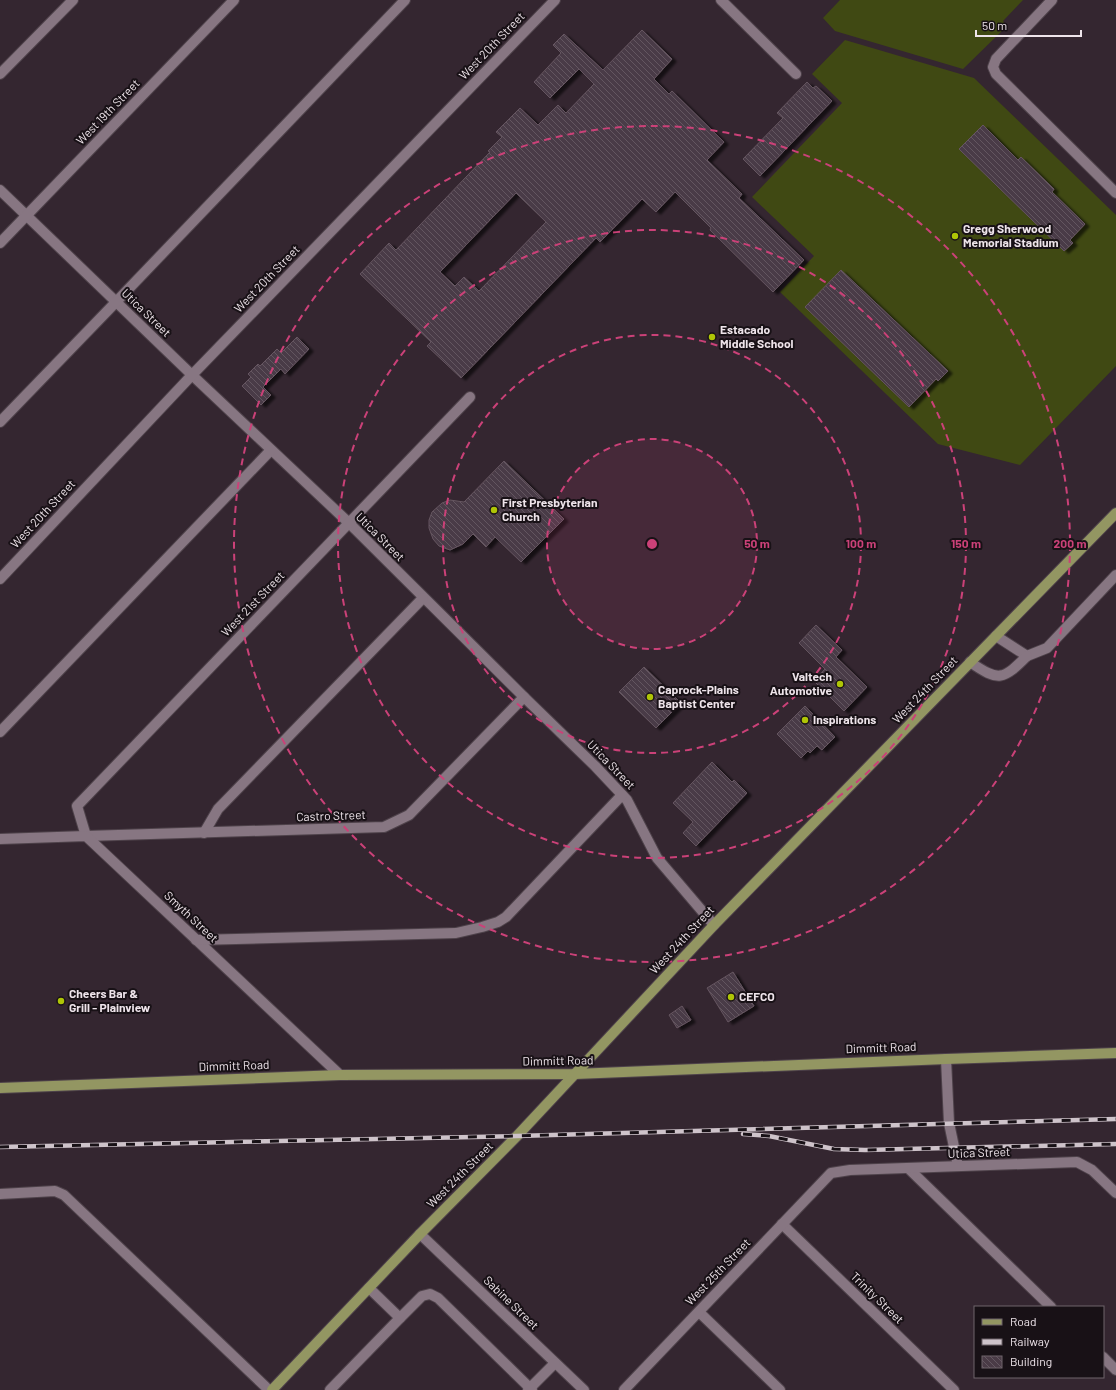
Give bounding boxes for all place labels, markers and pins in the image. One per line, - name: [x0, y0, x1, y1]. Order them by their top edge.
- place label: Gregg Sherwood Memorial Stadium: [963, 221, 1059, 249]
- marker: Gregg Sherwood Memorial Stadium: [950, 231, 960, 241]
- place label: Estacado Middle School: [720, 322, 794, 350]
- marker: Estacado Middle School: [707, 332, 717, 342]
- place label: First Presbyterian Church: [502, 495, 598, 523]
- marker: First Presbyterian Church: [489, 505, 499, 515]
- centre of rings: [645, 537, 659, 551]
- place label: Valtech Automotive: [770, 669, 832, 697]
- marker: Valtech Automotive: [835, 679, 845, 689]
- place label: Caprock-Plains Baptist Center: [658, 682, 739, 710]
- marker: Caprock-Plains Baptist Center: [645, 692, 655, 702]
- place label: Inspirations: [813, 712, 876, 726]
- marker: Inspirations: [800, 715, 810, 725]
- place label: Cheers Bar & Grill - Plainview: [69, 986, 151, 1014]
- place label: CEFCO: [739, 989, 775, 1003]
- marker: CEFCO: [726, 992, 736, 1002]
- marker: Cheers Bar & Grill - Plainview: [56, 996, 66, 1006]

